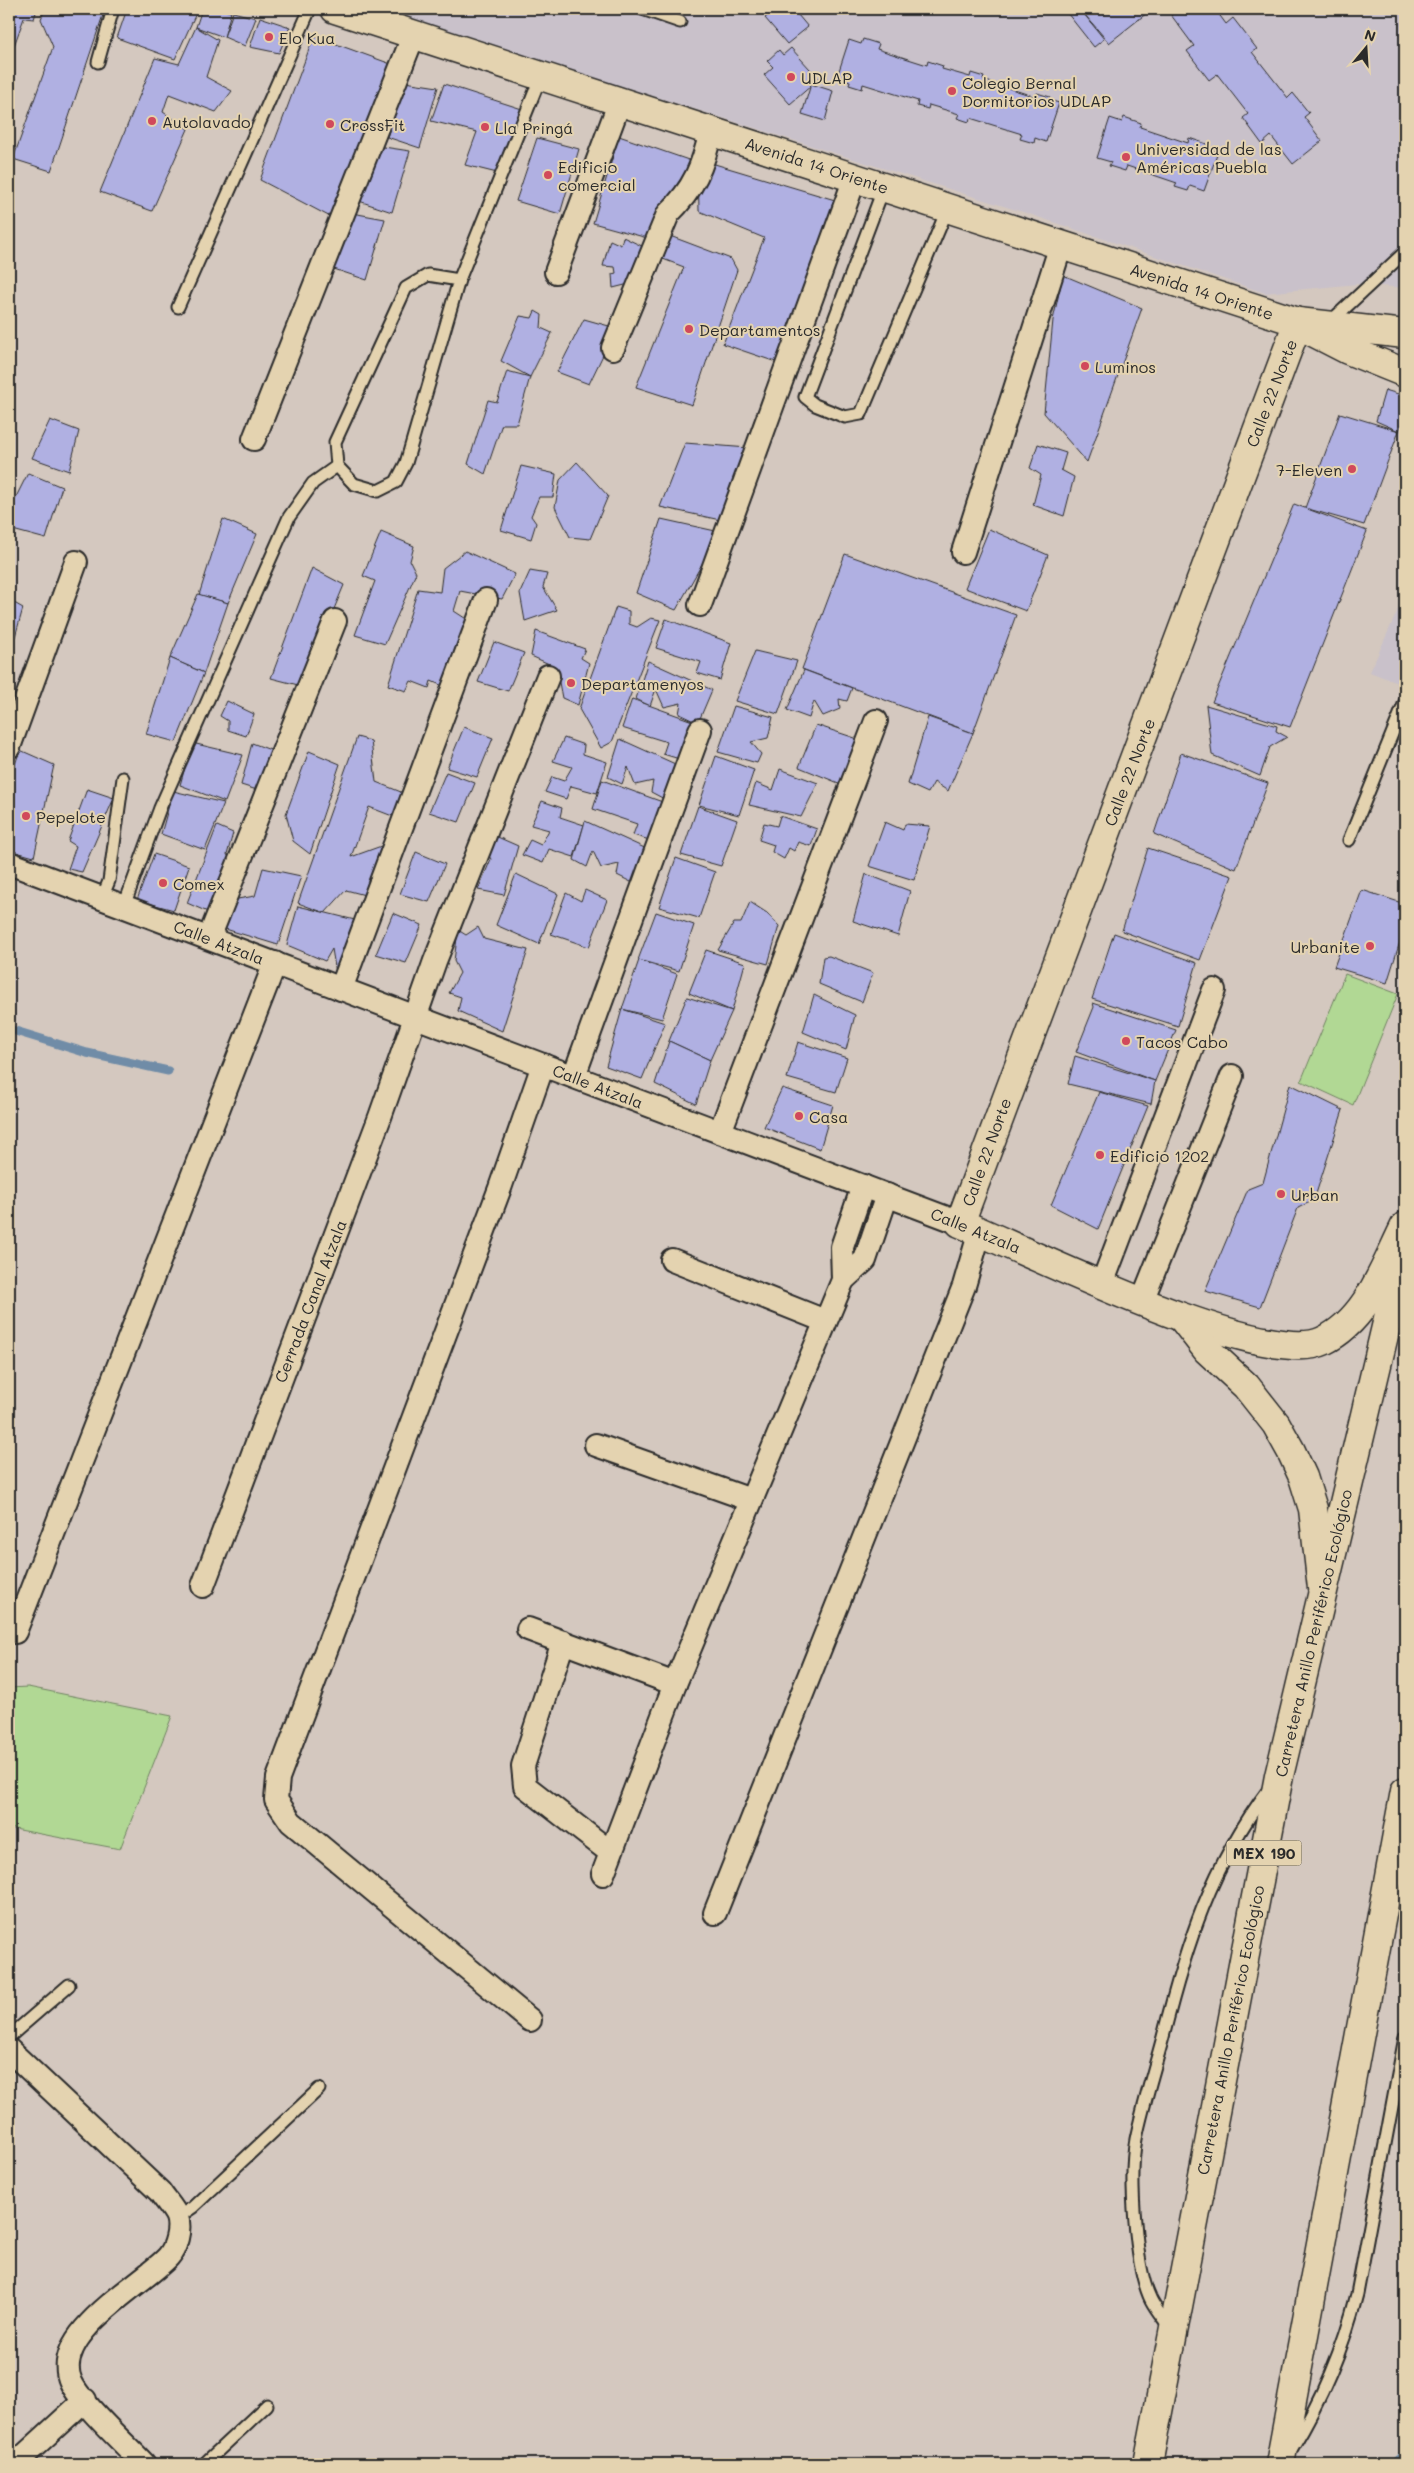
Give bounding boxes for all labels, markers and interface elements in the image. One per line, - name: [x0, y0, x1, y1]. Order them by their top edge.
- north arrow: [1342, 22, 1392, 72]
- text: N: [1362, 24, 1378, 46]
- place label: Elo Kua: [279, 27, 335, 48]
- marker: Elo Kua: [263, 31, 275, 43]
- place label: UDLAP: [801, 67, 852, 88]
- marker: UDLAP: [785, 71, 797, 83]
- place label: Colegio Bernal Dormitorios UDLAP: [962, 72, 1111, 111]
- marker: Colegio Bernal Dormitorios UDLAP: [946, 85, 958, 97]
- place label: Autolavado: [162, 111, 250, 132]
- place label: CrossFit: [340, 114, 405, 135]
- marker: Autolavado: [146, 115, 158, 127]
- place label: Lla Pringá: [495, 117, 573, 138]
- marker: CrossFit: [324, 118, 336, 130]
- marker: Lla Pringá: [479, 121, 491, 133]
- street label: Avenida 14 Oriente: [743, 132, 891, 198]
- place label: Universidad de las Américas Puebla: [1136, 138, 1282, 177]
- marker: Universidad de las Américas Puebla: [1120, 151, 1132, 163]
- place label: Edificio comercial: [558, 156, 636, 195]
- marker: Edificio comercial: [542, 169, 554, 181]
- street label: Avenida 14 Oriente: [1128, 258, 1276, 324]
- place label: Departamentos: [699, 319, 821, 340]
- marker: Departamentos: [683, 323, 695, 335]
- street label: Calle 22 Norte: [1241, 336, 1301, 450]
- place label: Luminos: [1095, 356, 1156, 377]
- marker: Luminos: [1079, 360, 1091, 372]
- place label: 7-Eleven: [1276, 459, 1342, 480]
- marker: 7-Eleven: [1346, 463, 1358, 475]
- place label: Departamenyos: [581, 673, 704, 694]
- marker: Departamenyos: [565, 677, 577, 689]
- street label: Calle 22 Norte: [1099, 715, 1159, 829]
- place label: Pepelote: [36, 806, 106, 827]
- marker: Pepelote: [20, 810, 32, 822]
- place label: Comex: [173, 873, 225, 894]
- marker: Comex: [157, 877, 169, 889]
- street label: Calle Atzala: [171, 915, 267, 969]
- place label: Urbanite: [1290, 936, 1360, 957]
- marker: Urbanite: [1364, 940, 1376, 952]
- place label: Tacos Cabo: [1136, 1031, 1228, 1052]
- marker: Tacos Cabo: [1120, 1035, 1132, 1047]
- street label: Calle Atzala: [550, 1059, 646, 1113]
- street label: Calle 22 Norte: [957, 1095, 1015, 1209]
- place label: Casa: [809, 1106, 848, 1127]
- marker: Casa: [793, 1110, 805, 1122]
- place label: Edificio 1202: [1110, 1145, 1209, 1166]
- marker: Edificio 1202: [1094, 1149, 1106, 1161]
- place label: Urban: [1291, 1184, 1339, 1205]
- marker: Urban: [1275, 1188, 1287, 1200]
- street label: Calle Atzala: [928, 1202, 1024, 1258]
- street label: Cerrada Canal Atzala: [269, 1216, 351, 1385]
- street label: Carretera Anillo Periférico Ecológico: [1270, 1487, 1356, 1779]
- road number: MEX 190: [1226, 1840, 1302, 1866]
- street label: Carretera Anillo Periférico Ecológico: [1192, 1883, 1268, 2177]

